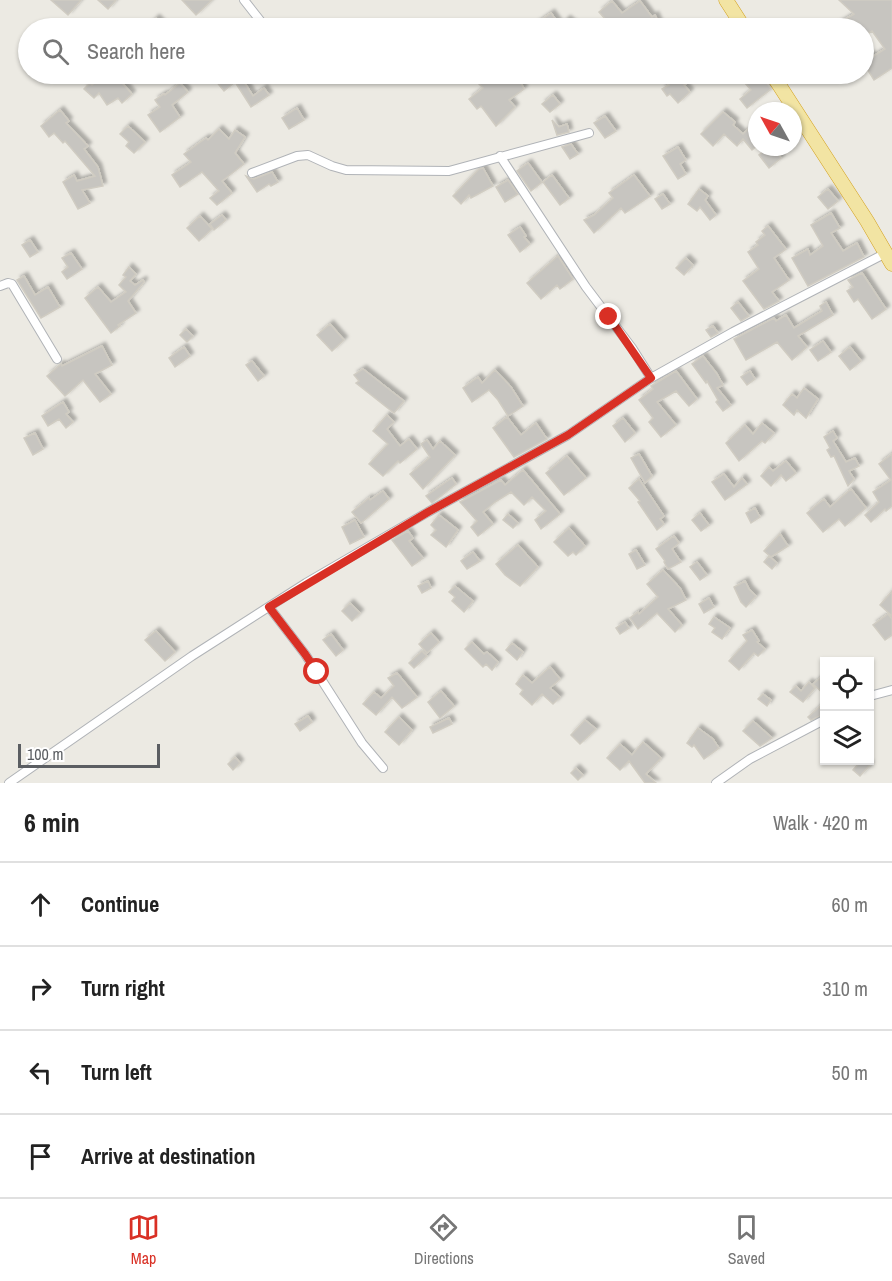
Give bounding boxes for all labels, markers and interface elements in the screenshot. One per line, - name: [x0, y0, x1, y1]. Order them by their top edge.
- search box: [18, 18, 874, 84]
- icon: search: [39, 35, 72, 68]
- text: Search here: [87, 36, 185, 66]
- north arrow: [748, 102, 802, 156]
- route end: [595, 303, 621, 329]
- map controls: [820, 657, 874, 765]
- button: locate: [820, 657, 874, 711]
- route start: [303, 658, 329, 684]
- button: layers: [820, 711, 874, 765]
- scale bar: [18, 741, 160, 768]
- text: 100 m: [27, 743, 63, 765]
- text: 6 min: [24, 805, 80, 840]
- text: Walk · 420 m: [773, 809, 868, 836]
- icon: ahead: [24, 888, 57, 921]
- text: Continue: [81, 889, 159, 919]
- text: 60 m: [832, 891, 868, 918]
- icon: right: [24, 972, 57, 1005]
- text: Turn right: [81, 973, 165, 1003]
- text: 310 m: [822, 975, 868, 1002]
- icon: left: [24, 1056, 57, 1089]
- text: Turn left: [81, 1057, 152, 1087]
- text: 50 m: [832, 1059, 868, 1086]
- icon: arrive: [24, 1140, 57, 1173]
- text: Arrive at destination: [81, 1141, 255, 1171]
- tab: Map: [127, 1211, 160, 1269]
- tab: Directions: [414, 1211, 474, 1269]
- tab: Saved: [728, 1211, 765, 1269]

